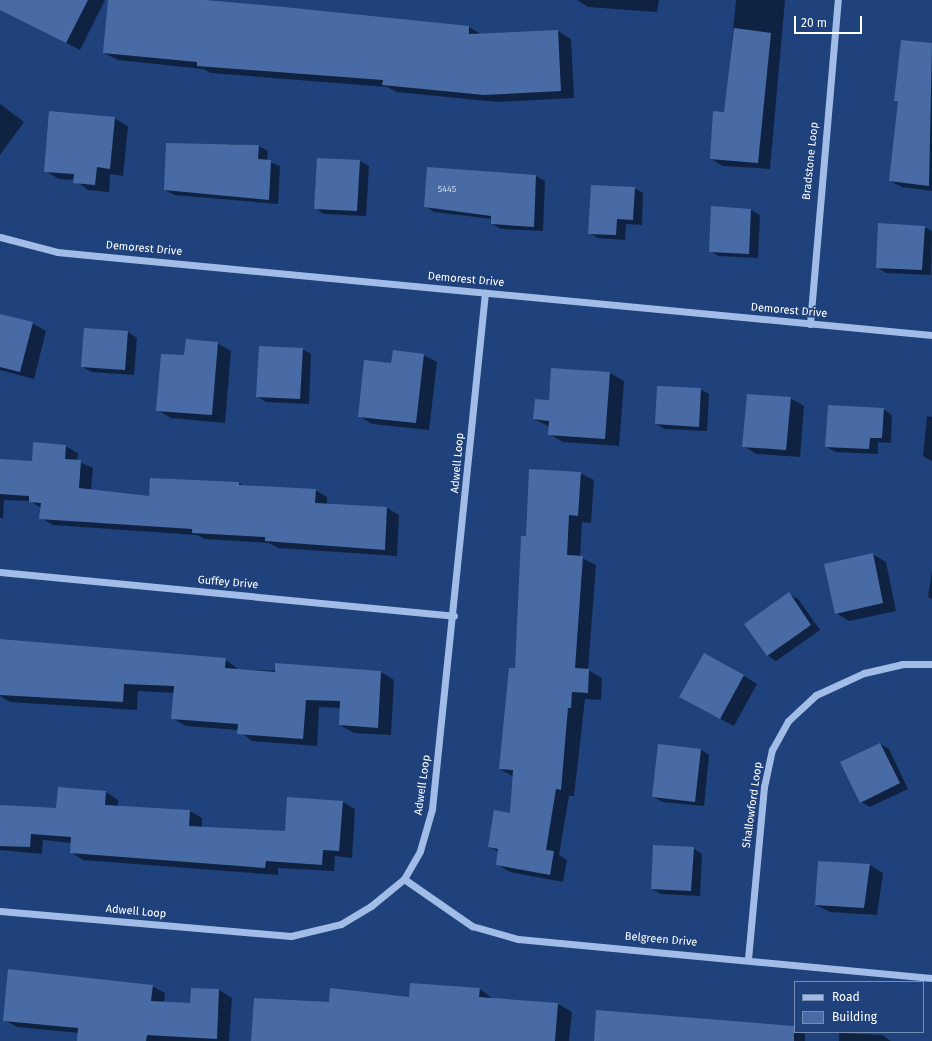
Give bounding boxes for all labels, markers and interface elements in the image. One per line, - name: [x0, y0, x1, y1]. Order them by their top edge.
- scale bar: [796, 8, 864, 34]
- text: 20 m: [801, 16, 827, 30]
- street label: Bradstone Loop: [800, 121, 822, 201]
- house number: 5445: [438, 184, 456, 194]
- street label: Demorest Drive: [105, 239, 183, 259]
- street label: Demorest Drive: [427, 270, 505, 290]
- street label: Demorest Drive: [750, 301, 828, 321]
- street label: Adwell Loop: [449, 432, 467, 494]
- street label: Guffey Drive: [197, 574, 259, 592]
- street label: Adwell Loop: [412, 754, 434, 816]
- street label: Shallowford Loop: [740, 761, 766, 849]
- street label: Adwell Loop: [105, 903, 167, 921]
- street label: Belgreen Drive: [624, 930, 698, 950]
- legend: [794, 981, 924, 1033]
- text: Road: [832, 990, 860, 1004]
- text: Building: [832, 1010, 877, 1024]

